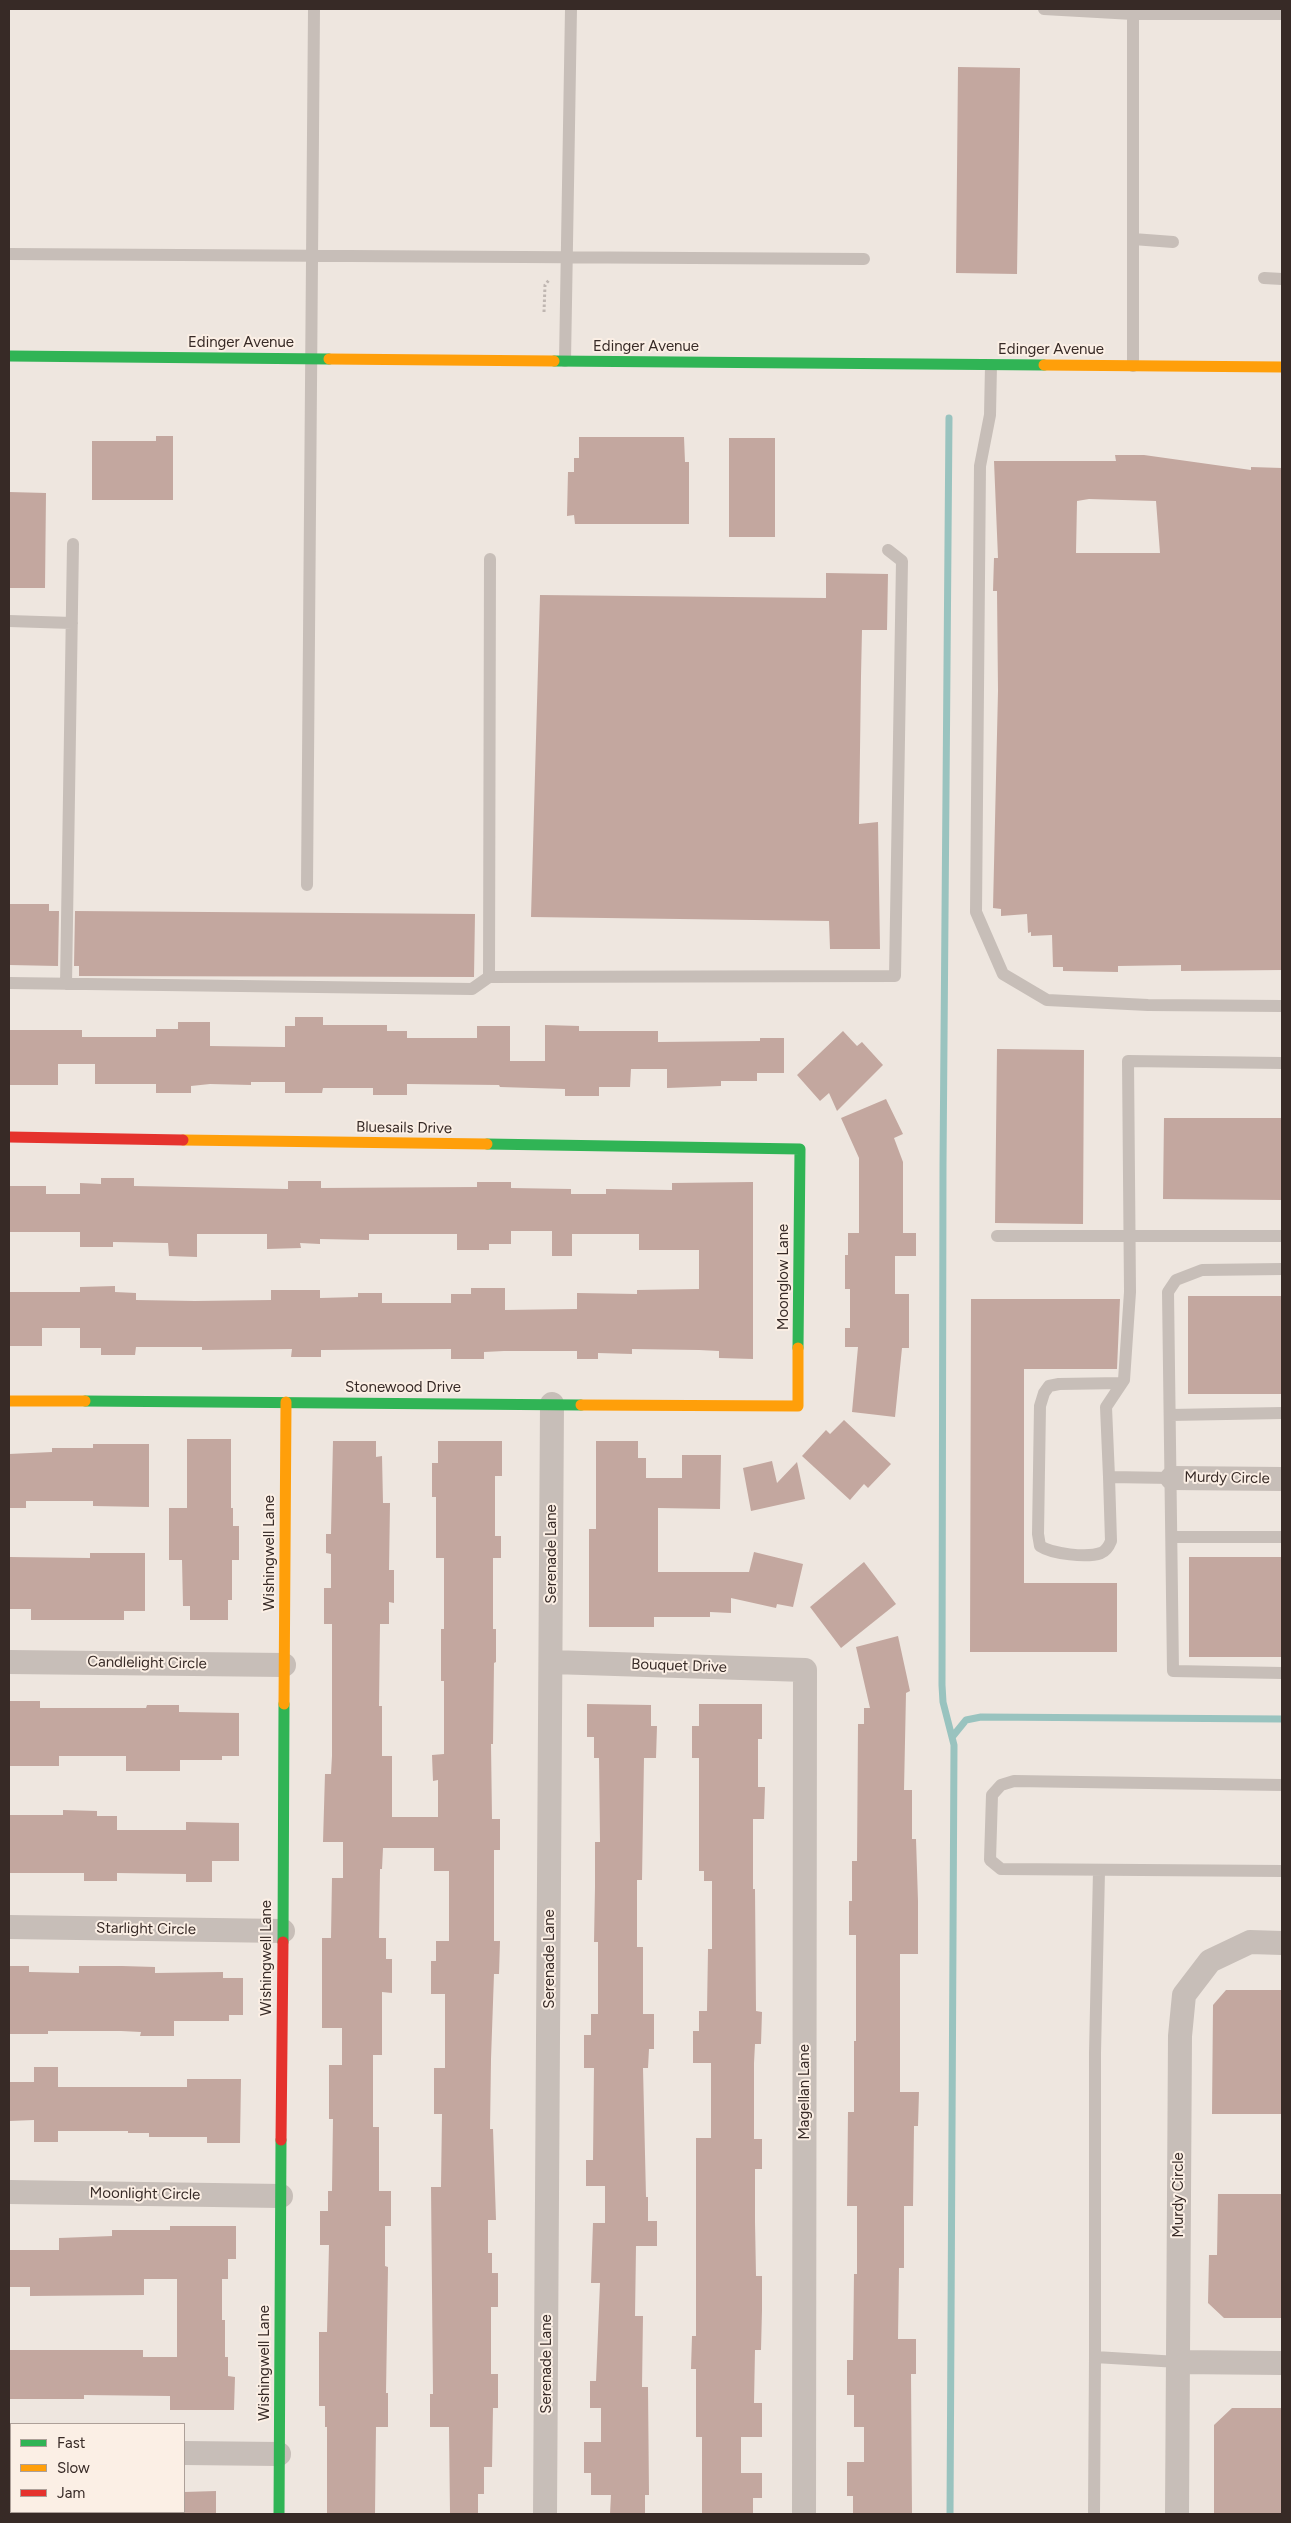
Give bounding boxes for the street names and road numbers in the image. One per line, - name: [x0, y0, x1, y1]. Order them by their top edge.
- street label: Edinger Avenue: [188, 334, 294, 352]
- street label: Edinger Avenue: [593, 338, 699, 356]
- street label: Edinger Avenue: [998, 341, 1104, 359]
- street label: Bluesails Drive: [356, 1118, 452, 1138]
- street label: Moonglow Lane: [775, 1224, 793, 1330]
- street label: Stonewood Drive: [345, 1379, 461, 1397]
- street label: Murdy Circle: [1184, 1468, 1270, 1488]
- street label: Wishingwell Lane: [261, 1495, 279, 1611]
- street label: Serenade Lane: [543, 1504, 561, 1604]
- street label: Candlelight Circle: [87, 1653, 207, 1673]
- street label: Bouquet Drive: [631, 1655, 727, 1677]
- street label: Wishingwell Lane: [258, 1900, 276, 2016]
- street label: Serenade Lane: [541, 1909, 559, 2009]
- street label: Starlight Circle: [96, 1919, 196, 1939]
- street label: Magellan Lane: [796, 2044, 814, 2140]
- street label: Murdy Circle: [1170, 2152, 1188, 2238]
- street label: Moonlight Circle: [89, 2184, 201, 2204]
- street label: Wishingwell Lane: [256, 2305, 274, 2421]
- street label: Serenade Lane: [538, 2314, 556, 2414]

